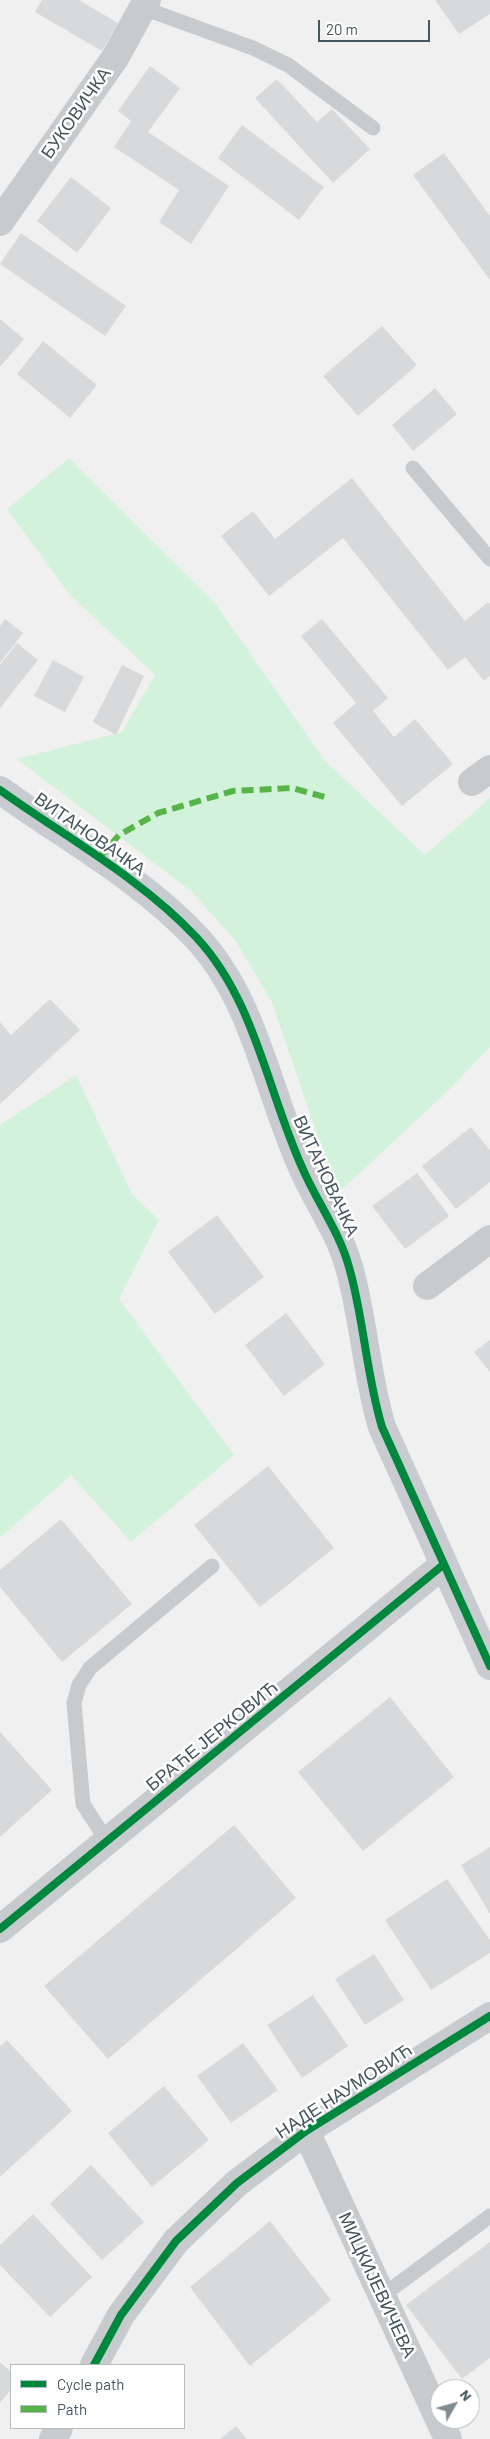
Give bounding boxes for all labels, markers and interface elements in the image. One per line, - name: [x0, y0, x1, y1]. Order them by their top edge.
- scale bar: [320, 10, 432, 42]
- text: 20 m: [326, 20, 358, 38]
- street label: БУКОВИЧКА: [37, 63, 115, 163]
- street label: ВИТАНОВАЧКА: [30, 788, 150, 880]
- street label: ВИТАНОВАЧКА: [289, 1112, 363, 1240]
- street label: БРАЋЕ ЈЕРКОВИЋ: [142, 1676, 282, 1796]
- street label: НАДЕ НАУМОВИЋ: [272, 2039, 416, 2143]
- street label: МИЦКИЈЕВИЧЕВА: [334, 2209, 420, 2361]
- legend: [10, 2364, 185, 2429]
- text: Cycle path: [57, 2375, 124, 2393]
- north arrow: [430, 2379, 480, 2429]
- text: N: [457, 2386, 476, 2404]
- text: Path: [57, 2400, 87, 2418]

